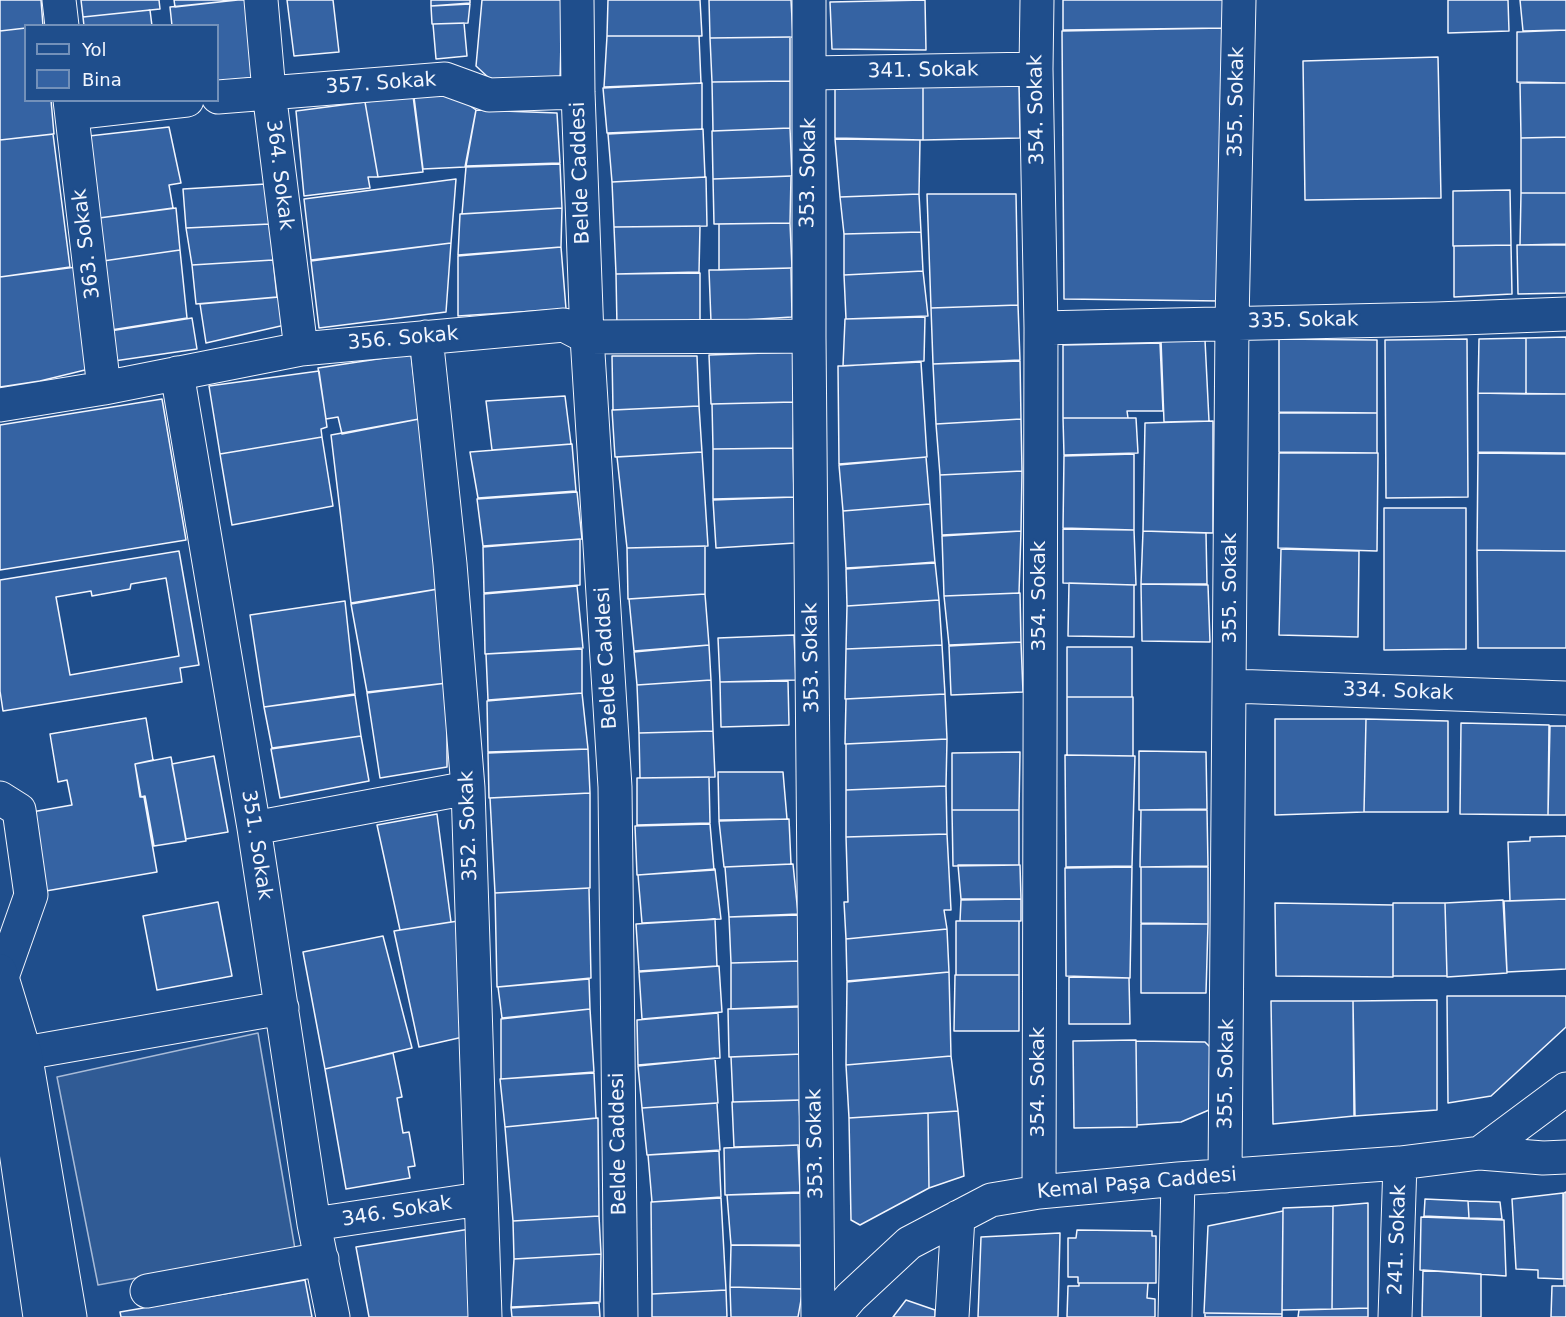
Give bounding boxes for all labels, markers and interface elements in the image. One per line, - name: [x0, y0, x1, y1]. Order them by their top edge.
- legend: [24, 24, 219, 102]
- text: Yol: [82, 39, 107, 60]
- street label: 355. Sokak: [1224, 46, 1250, 158]
- street label: 354. Sokak: [1024, 54, 1050, 166]
- street label: 341. Sokak: [867, 58, 979, 84]
- street label: 357. Sokak: [325, 68, 437, 100]
- text: Bina: [82, 69, 122, 90]
- street label: Belde Caddesi: [567, 101, 595, 245]
- street label: 353. Sokak: [796, 117, 822, 229]
- street label: 364. Sokak: [260, 119, 298, 231]
- street label: 363. Sokak: [68, 188, 106, 300]
- street label: 335. Sokak: [1247, 308, 1359, 334]
- street label: 356. Sokak: [347, 322, 459, 356]
- street label: 355. Sokak: [1219, 533, 1243, 643]
- street label: 354. Sokak: [1028, 541, 1052, 651]
- street label: Belde Caddesi: [591, 586, 623, 730]
- street label: 353. Sokak: [799, 602, 825, 714]
- street label: 334. Sokak: [1342, 678, 1454, 706]
- street label: 352. Sokak: [455, 770, 483, 882]
- street label: 351. Sokak: [235, 788, 277, 902]
- street label: 355. Sokak: [1214, 1018, 1240, 1130]
- street label: 354. Sokak: [1027, 1027, 1051, 1137]
- street label: Belde Caddesi: [606, 1072, 632, 1216]
- street label: 353. Sokak: [803, 1088, 829, 1200]
- street label: Kemal Paşa Caddesi: [1036, 1163, 1238, 1205]
- street label: 241. Sokak: [1384, 1184, 1412, 1296]
- street label: 346. Sokak: [340, 1191, 454, 1233]

